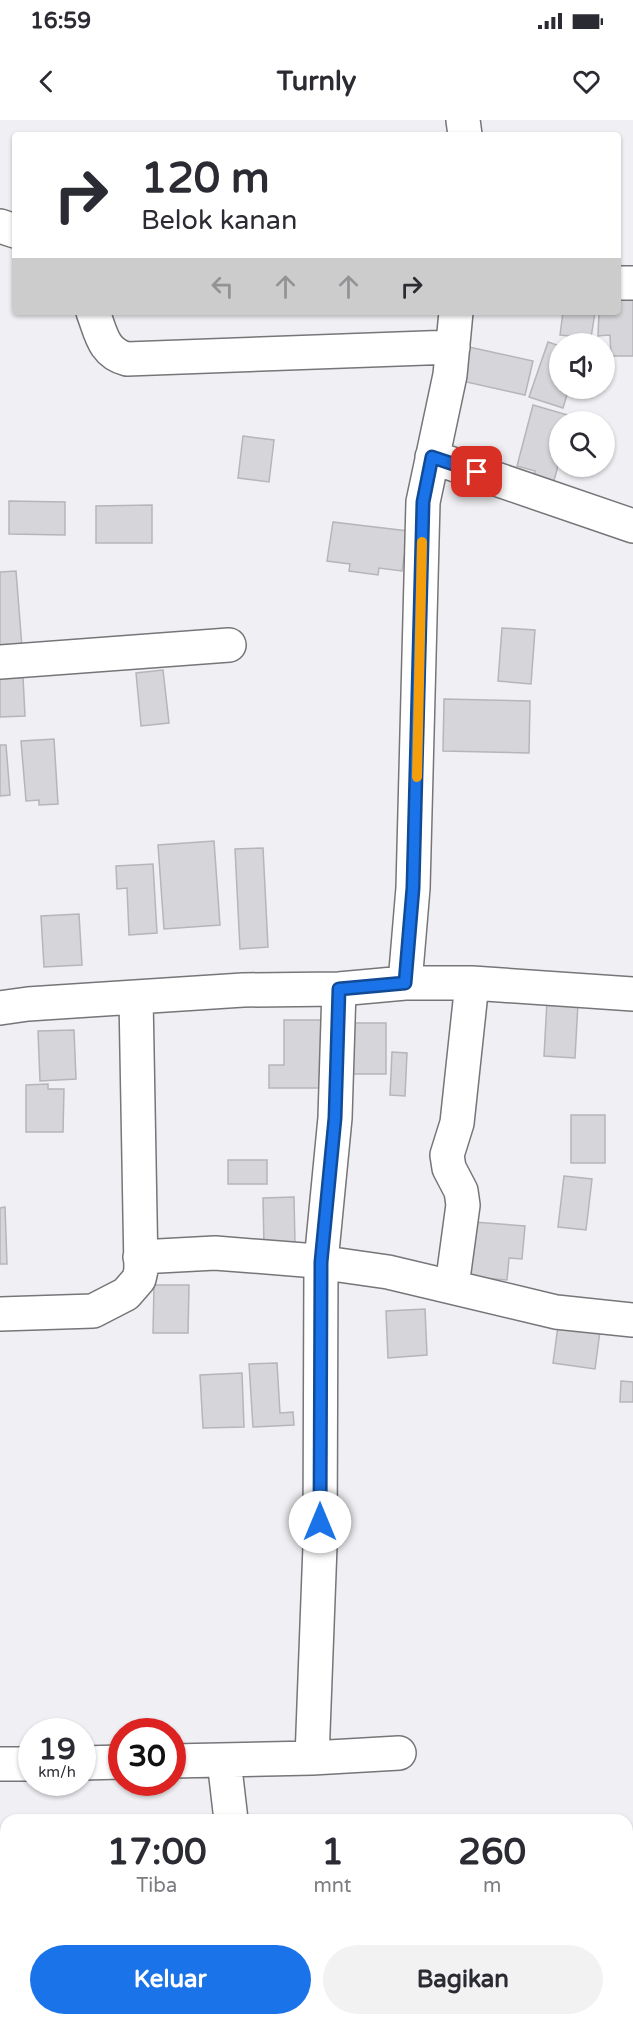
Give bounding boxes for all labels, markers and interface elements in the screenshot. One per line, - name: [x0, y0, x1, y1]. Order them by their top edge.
- text: 16:59: [30, 8, 91, 34]
- icon: back: [30, 65, 63, 98]
- text: Turnly: [277, 65, 356, 98]
- icon: heart: [570, 65, 603, 98]
- text: 120 m: [141, 153, 270, 204]
- icon: right: [42, 156, 120, 234]
- text: Belok kanan: [141, 204, 297, 237]
- icon: left: [206, 270, 239, 303]
- icon: ahead: [269, 270, 302, 303]
- icon: ahead: [332, 270, 365, 303]
- icon: right: [395, 270, 428, 303]
- map controls: [549, 333, 615, 477]
- button: sound: [549, 333, 615, 399]
- button: search: [549, 411, 615, 477]
- pin: [451, 446, 502, 497]
- icon: arrive: [460, 455, 493, 488]
- position arrow: [288, 1490, 352, 1554]
- speed limit sign: 30: [108, 1718, 186, 1796]
- text: 19: [38, 1731, 76, 1768]
- text: km/h: [38, 1763, 76, 1781]
- text: 17:00: [107, 1831, 207, 1874]
- text: 1: [321, 1831, 344, 1874]
- text: 260: [458, 1831, 526, 1874]
- text: Tiba: [136, 1874, 177, 1898]
- text: mnt: [313, 1874, 351, 1898]
- text: m: [483, 1874, 501, 1898]
- button: Keluar: [30, 1945, 311, 2014]
- button: Bagikan: [323, 1945, 603, 2014]

